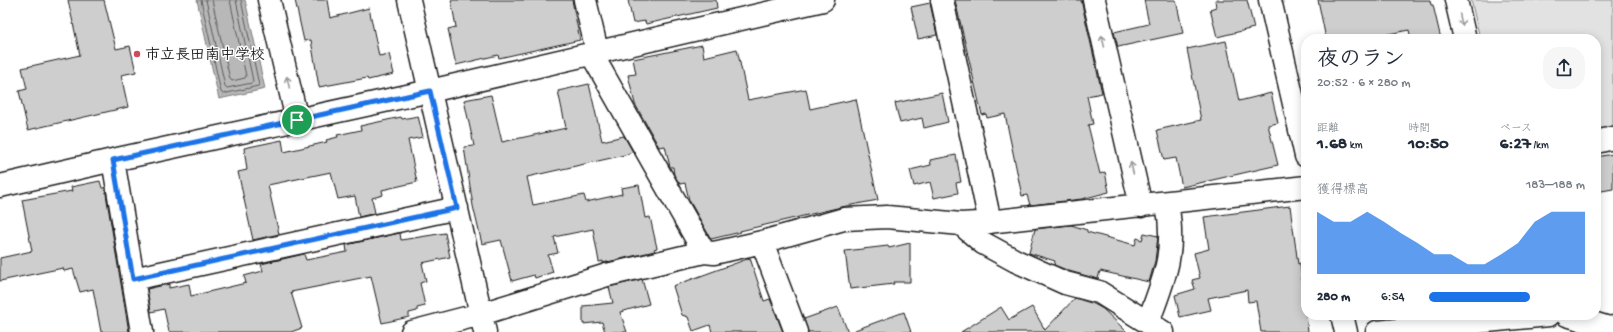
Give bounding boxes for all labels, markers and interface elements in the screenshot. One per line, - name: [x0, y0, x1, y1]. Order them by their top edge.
- one-way arrow: [1457, 13, 1465, 26]
- one-way arrow: [1099, 35, 1107, 48]
- place label: 市立長田南中学校: [145, 46, 265, 65]
- button: share: [1543, 47, 1585, 89]
- text: 夜のラン: [1317, 48, 1405, 74]
- marker: 市立長田南中学校: [132, 49, 142, 59]
- one-way arrow: [284, 76, 291, 89]
- text: 20:52 · 6 × 280 m: [1317, 76, 1411, 91]
- pin: [280, 103, 314, 137]
- icon: arrive: [286, 109, 308, 131]
- text: 距離: [1317, 123, 1339, 135]
- text: 時間: [1408, 123, 1430, 135]
- text: ペース: [1500, 123, 1532, 135]
- text: 1.68: [1317, 135, 1347, 155]
- text: 10:50: [1408, 135, 1449, 155]
- text: 6:27: [1500, 135, 1531, 155]
- text: km: [1347, 140, 1362, 152]
- text: /km: [1531, 140, 1549, 152]
- one-way arrow: [1128, 162, 1136, 175]
- text: 183–188 m: [1526, 178, 1585, 193]
- text: 獲得標高: [1317, 183, 1369, 198]
- text: 280 m: [1317, 290, 1350, 305]
- text: 6:54: [1381, 290, 1405, 305]

